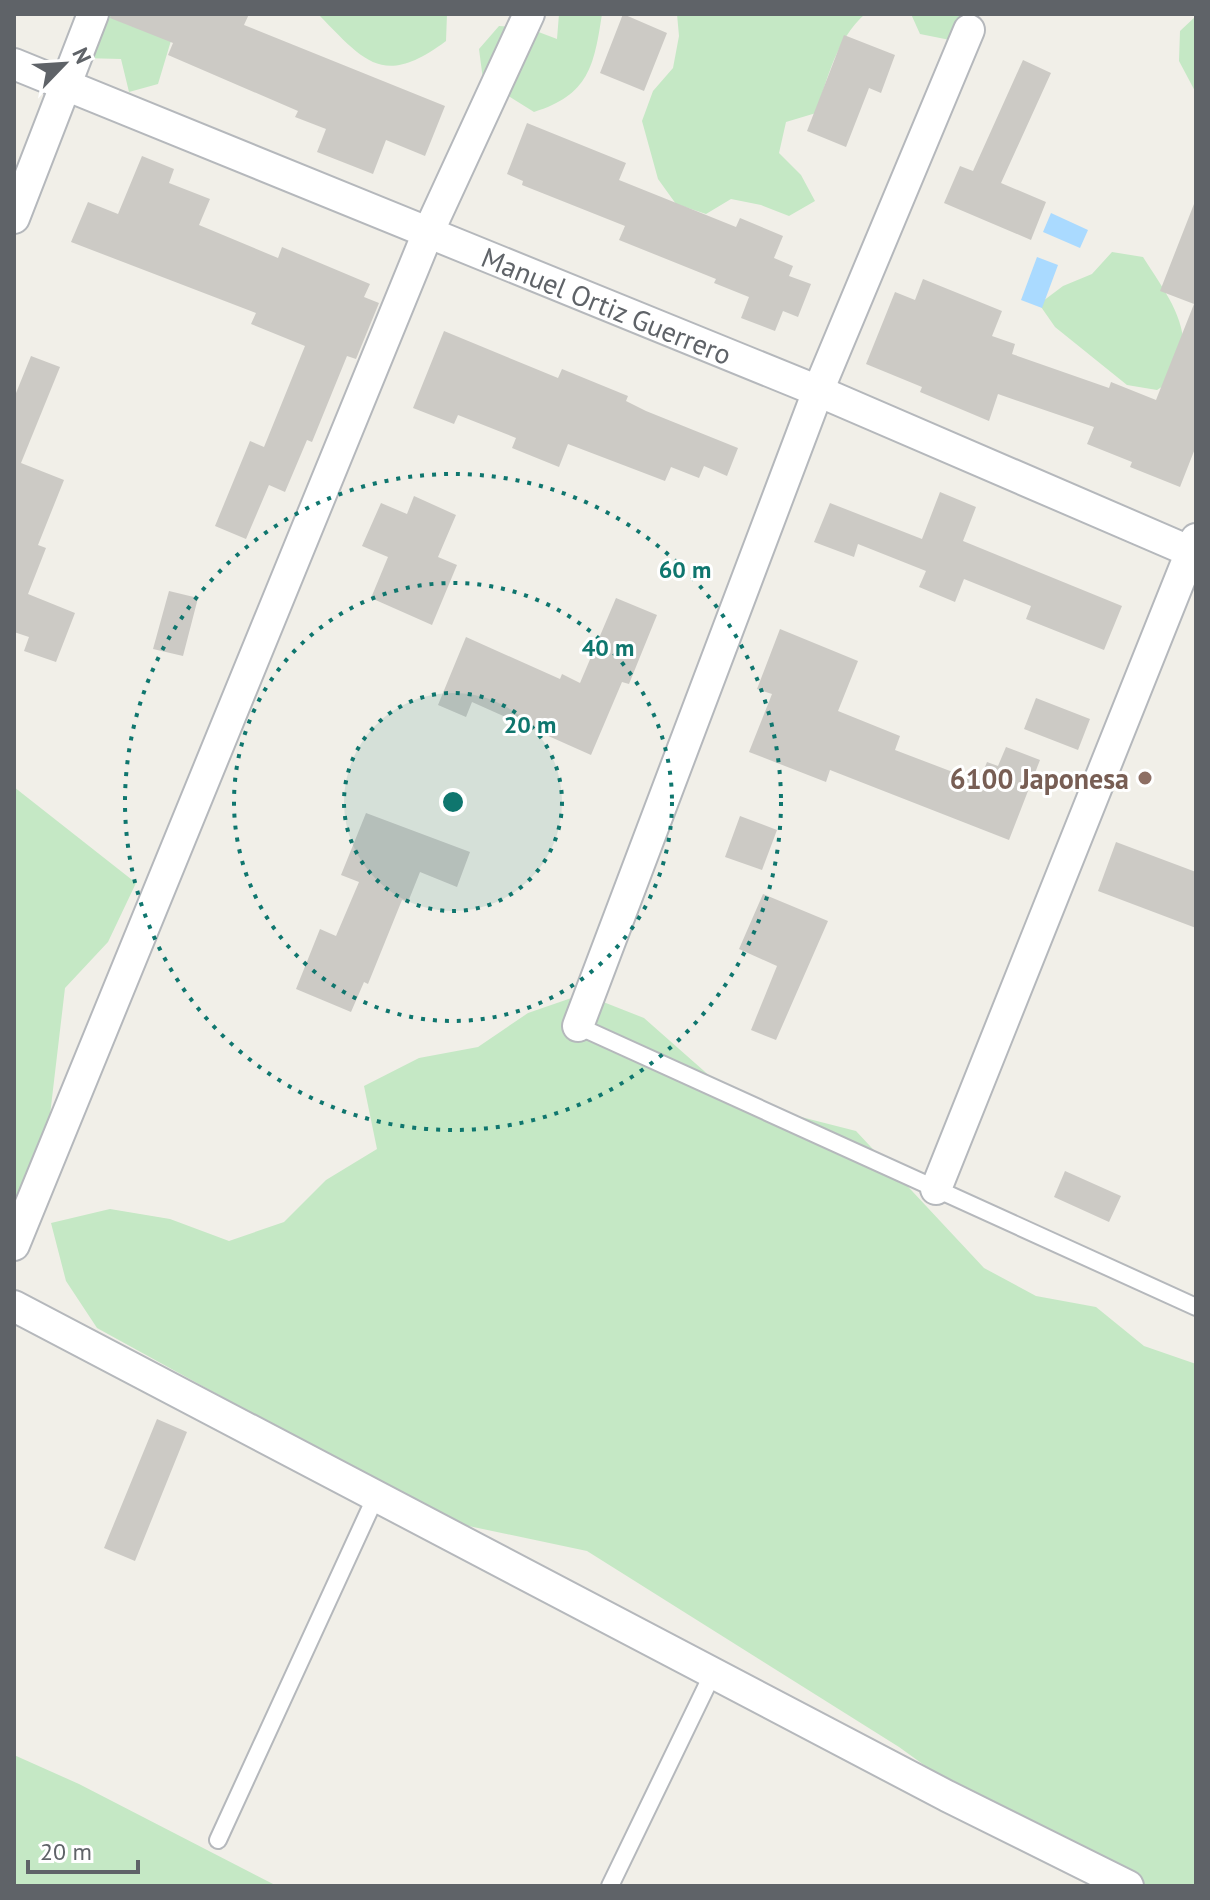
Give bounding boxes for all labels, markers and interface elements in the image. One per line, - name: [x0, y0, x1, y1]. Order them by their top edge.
- north arrow: [24, 24, 104, 104]
- text: N: [66, 43, 98, 68]
- street label: Manuel Ortiz Guerrero: [476, 238, 737, 372]
- text: 60 m: [659, 554, 711, 585]
- text: 40 m: [582, 632, 634, 663]
- text: 20 m: [504, 709, 556, 740]
- place label: 6100 Japonesa: [950, 760, 1129, 797]
- marker: 6100 Japonesa: [1136, 769, 1154, 787]
- centre of rings: [439, 788, 467, 816]
- scale bar: [28, 1824, 138, 1874]
- text: 20 m: [40, 1836, 92, 1867]

